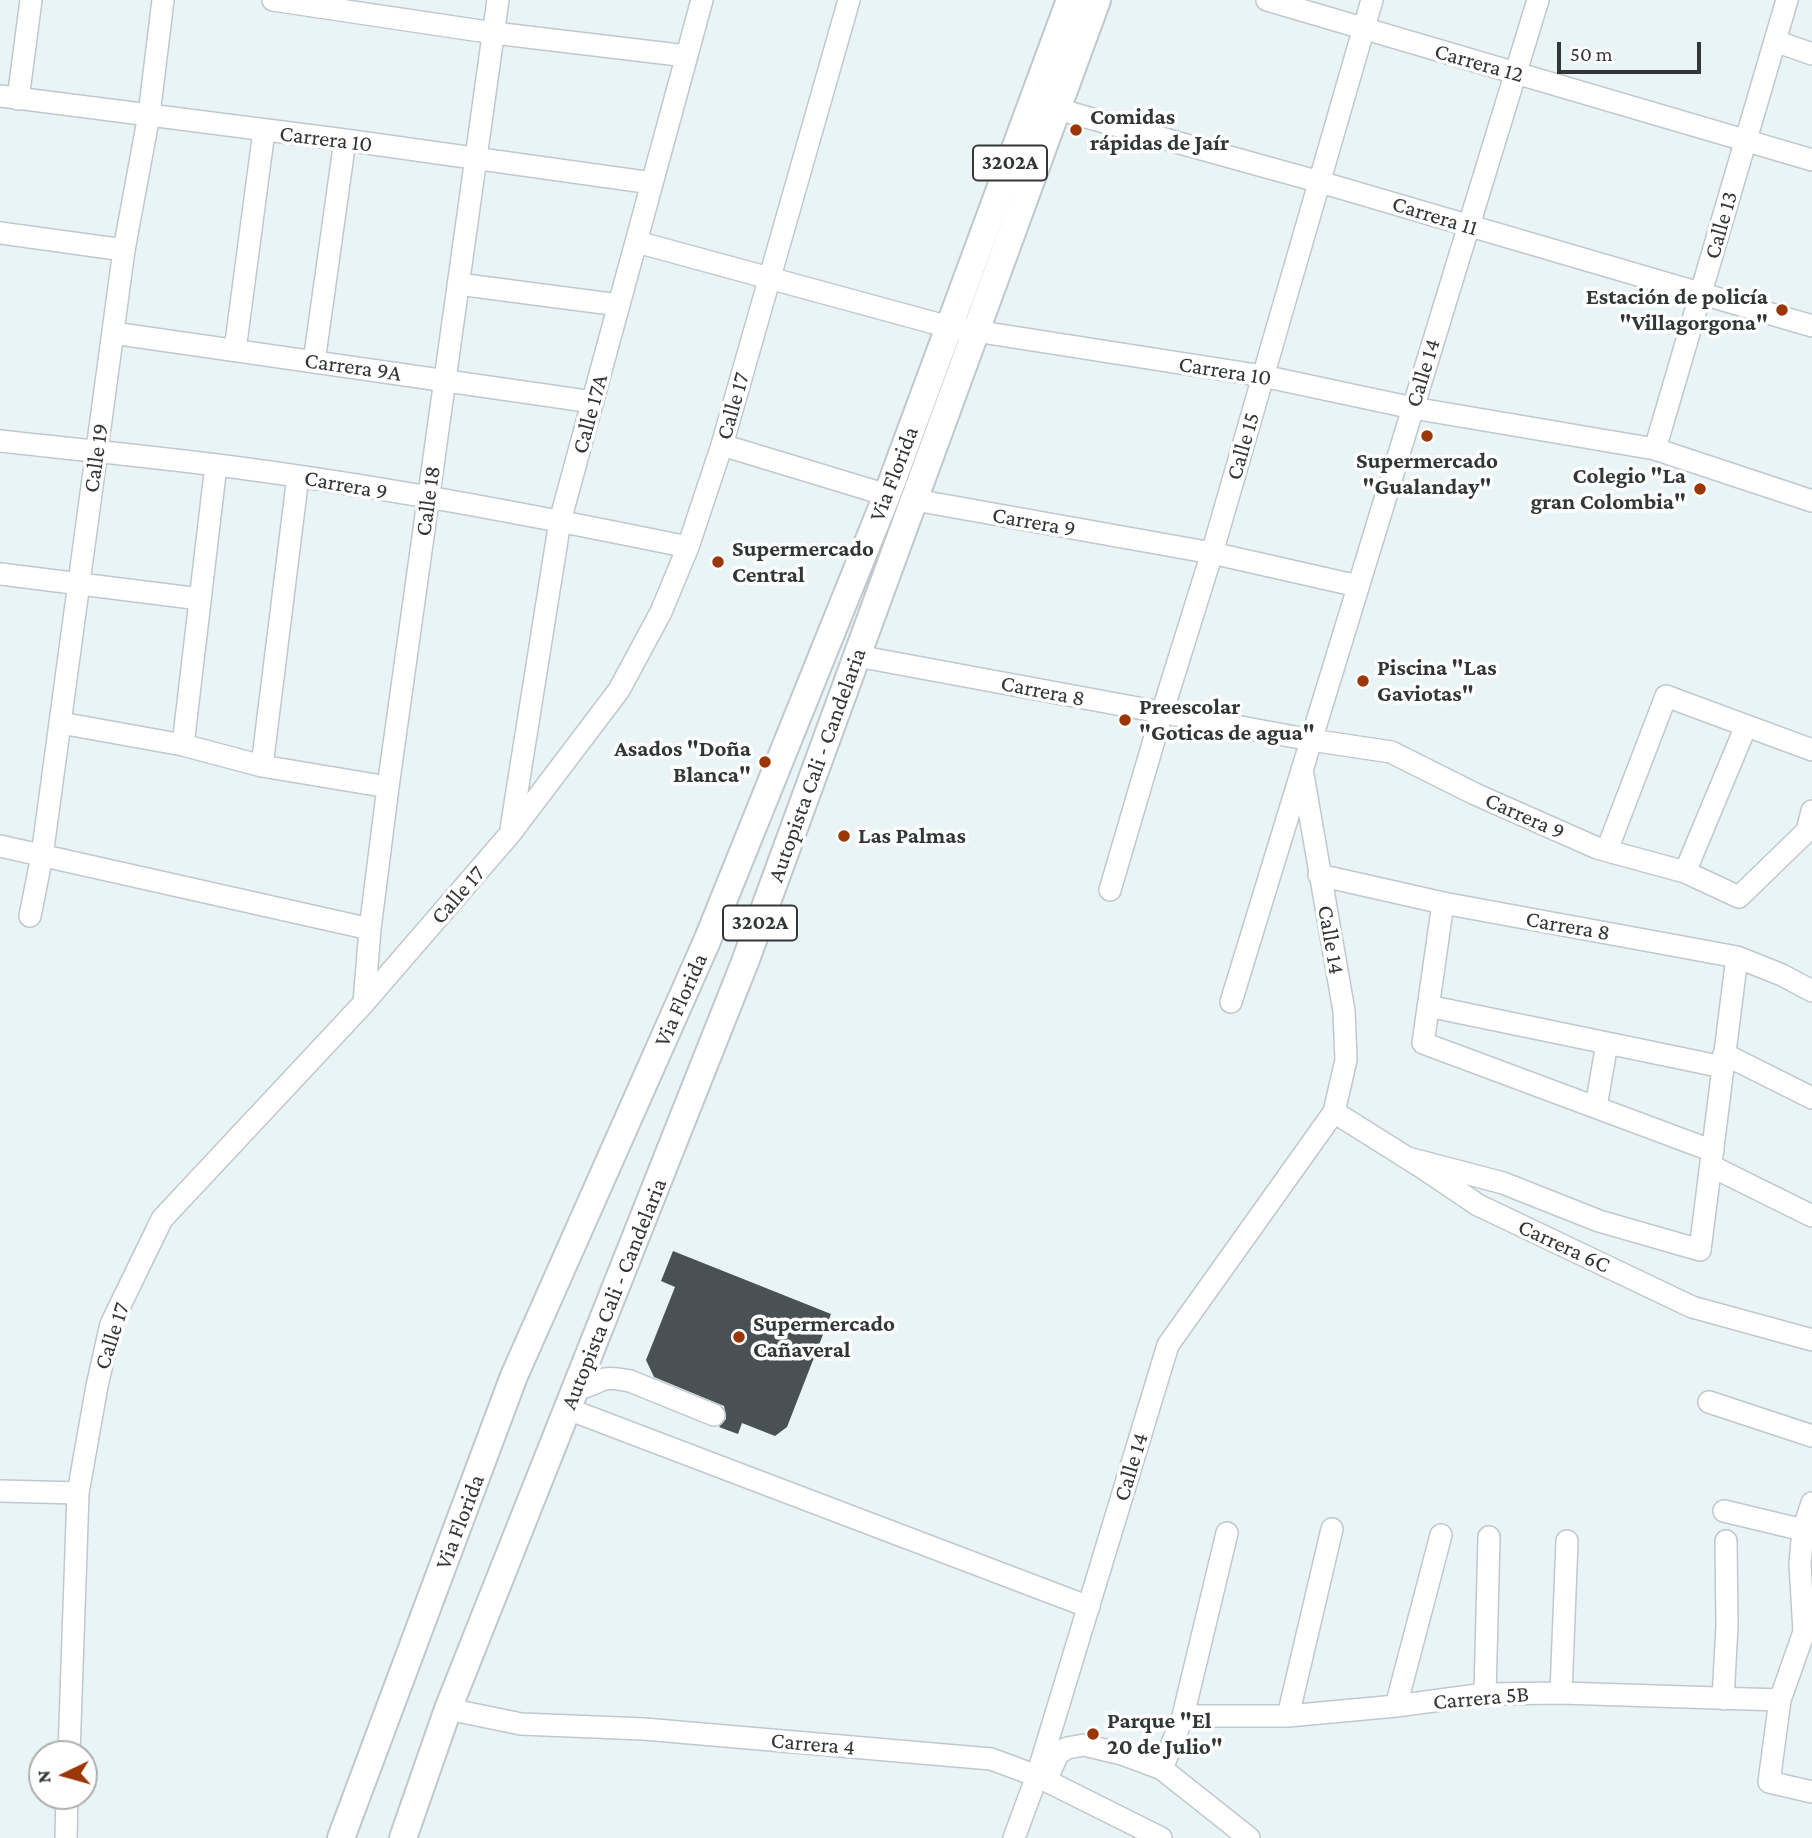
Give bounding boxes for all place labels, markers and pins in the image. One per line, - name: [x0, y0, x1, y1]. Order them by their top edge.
- place label: Comidas rápidas de Jaír: [1090, 103, 1229, 157]
- marker: Comidas rápidas de Jaír: [1068, 122, 1084, 138]
- place label: Estación de policía "Villagorgona": [1586, 283, 1768, 337]
- marker: Estación de policía "Villagorgona": [1774, 302, 1790, 318]
- marker: Supermercado "Gualanday": [1419, 428, 1435, 444]
- place label: Supermercado "Gualanday": [1356, 447, 1498, 501]
- place label: Colegio "La gran Colombia": [1530, 462, 1686, 516]
- marker: Colegio "La gran Colombia": [1692, 481, 1708, 497]
- place label: Supermercado Central: [732, 535, 874, 589]
- marker: Supermercado Central: [710, 554, 726, 570]
- place label: Piscina "Las Gaviotas": [1377, 654, 1497, 708]
- marker: Piscina "Las Gaviotas": [1355, 673, 1371, 689]
- place label: Preescolar "Goticas de agua": [1139, 693, 1315, 747]
- marker: Preescolar "Goticas de agua": [1117, 712, 1133, 728]
- place label: Asados "Doña Blanca": [614, 735, 751, 789]
- marker: Asados "Doña Blanca": [757, 754, 773, 770]
- place label: Las Palmas: [858, 822, 966, 850]
- marker: Las Palmas: [836, 828, 852, 844]
- place label: Supermercado Cañaveral: [753, 1310, 895, 1364]
- marker: Supermercado Cañaveral: [731, 1329, 747, 1345]
- place label: Parque "El 20 de Julio": [1107, 1707, 1223, 1761]
- marker: Parque "El 20 de Julio": [1085, 1726, 1101, 1742]

